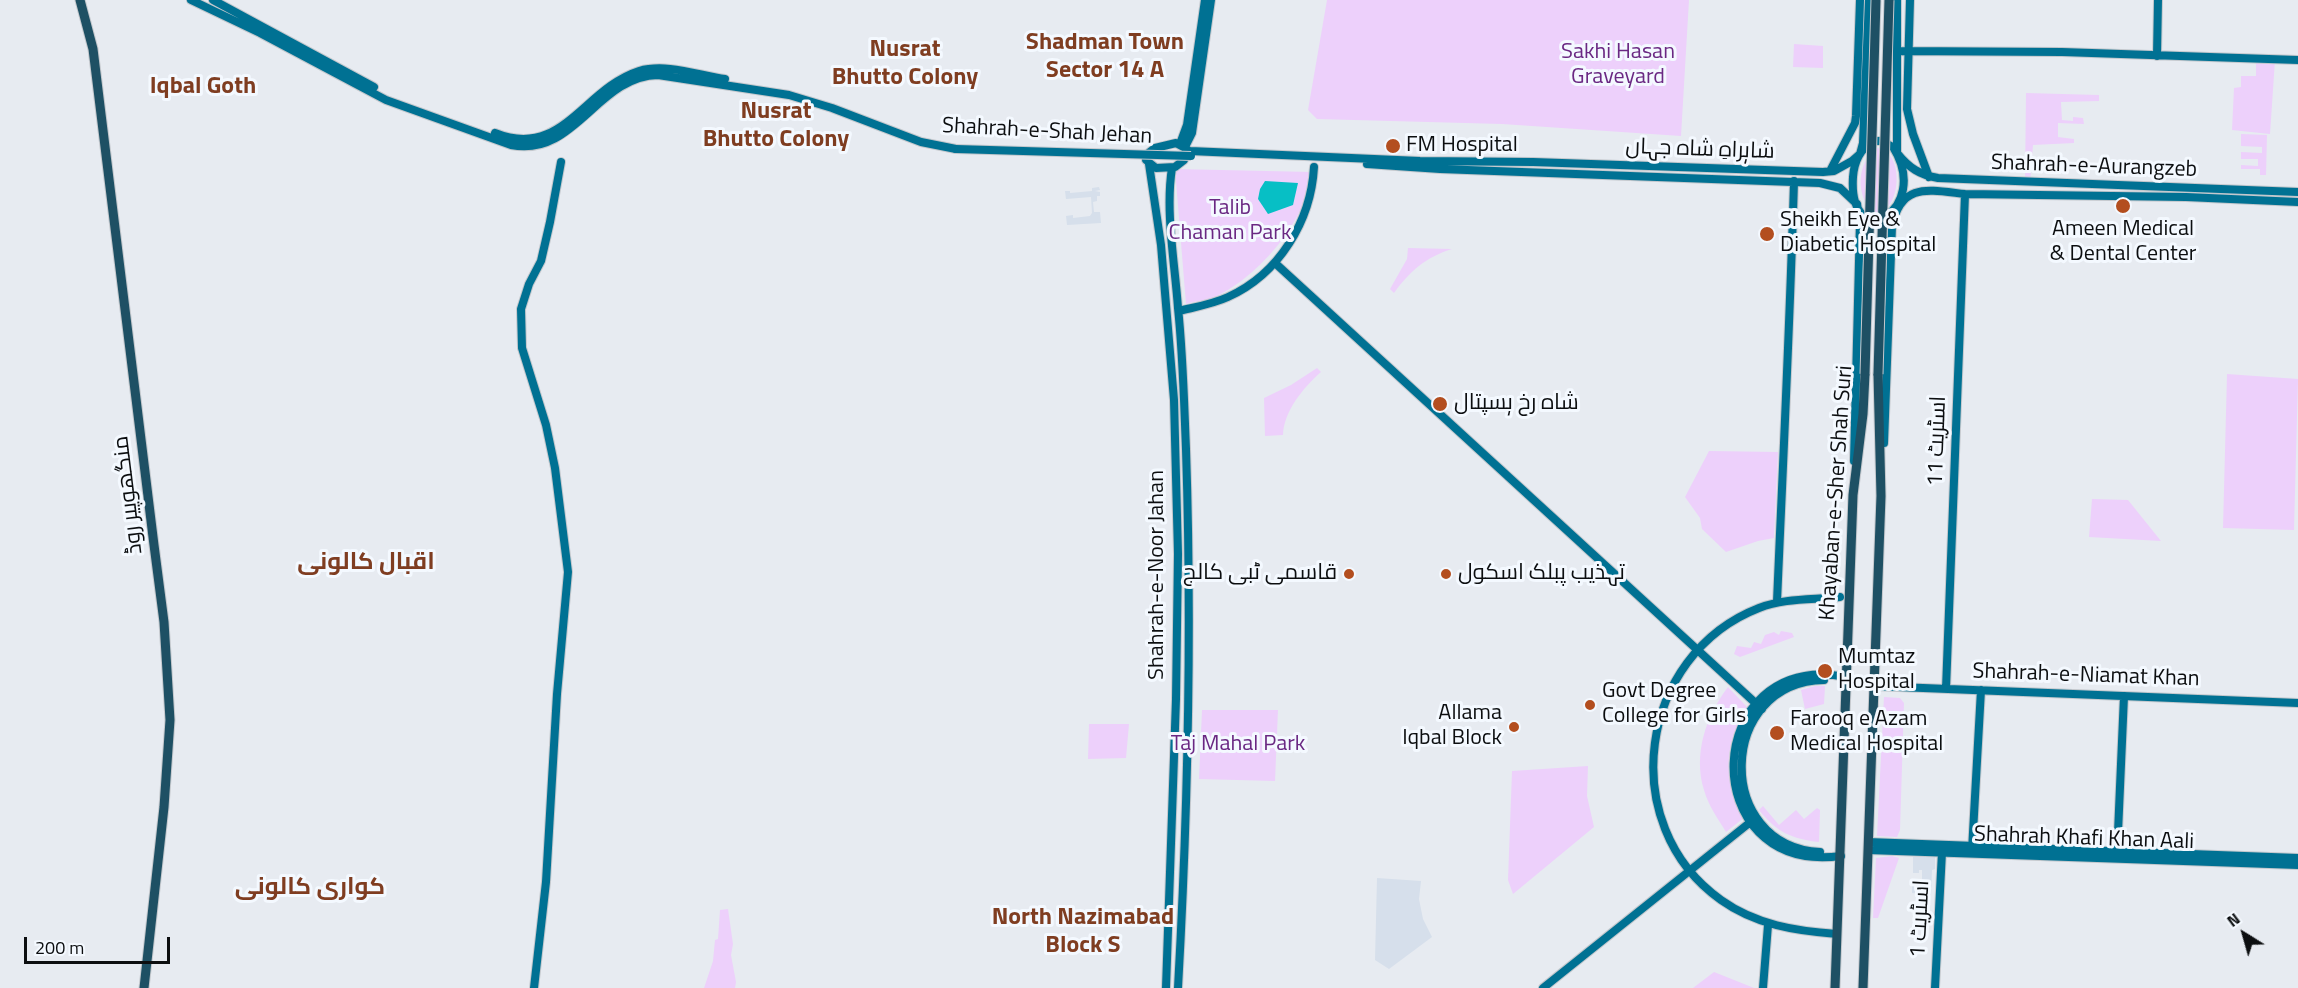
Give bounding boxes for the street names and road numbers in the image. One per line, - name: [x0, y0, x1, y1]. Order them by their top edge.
- street label: Shahrah-e-Shah Jehan: [941, 113, 1153, 151]
- street label: شاہراہِ شاہ جہاں: [1625, 134, 1775, 166]
- street label: Shahrah-e-Aurangzeb: [1990, 150, 2198, 184]
- street label: Khayaban-e-Sher Shah Suri: [1815, 365, 1859, 621]
- street label: اسٹریٹ 11: [1923, 395, 1953, 487]
- street label: منگھوپیر روڈ: [109, 434, 149, 556]
- street label: Shahrah-e-Noor Jahan: [1145, 470, 1171, 680]
- street label: Shahrah-e-Niamat Khan: [1972, 659, 2200, 693]
- street label: Shahrah Khafi Khan Aali: [1974, 822, 2194, 856]
- street label: اسٹریٹ 1: [1906, 879, 1936, 959]

